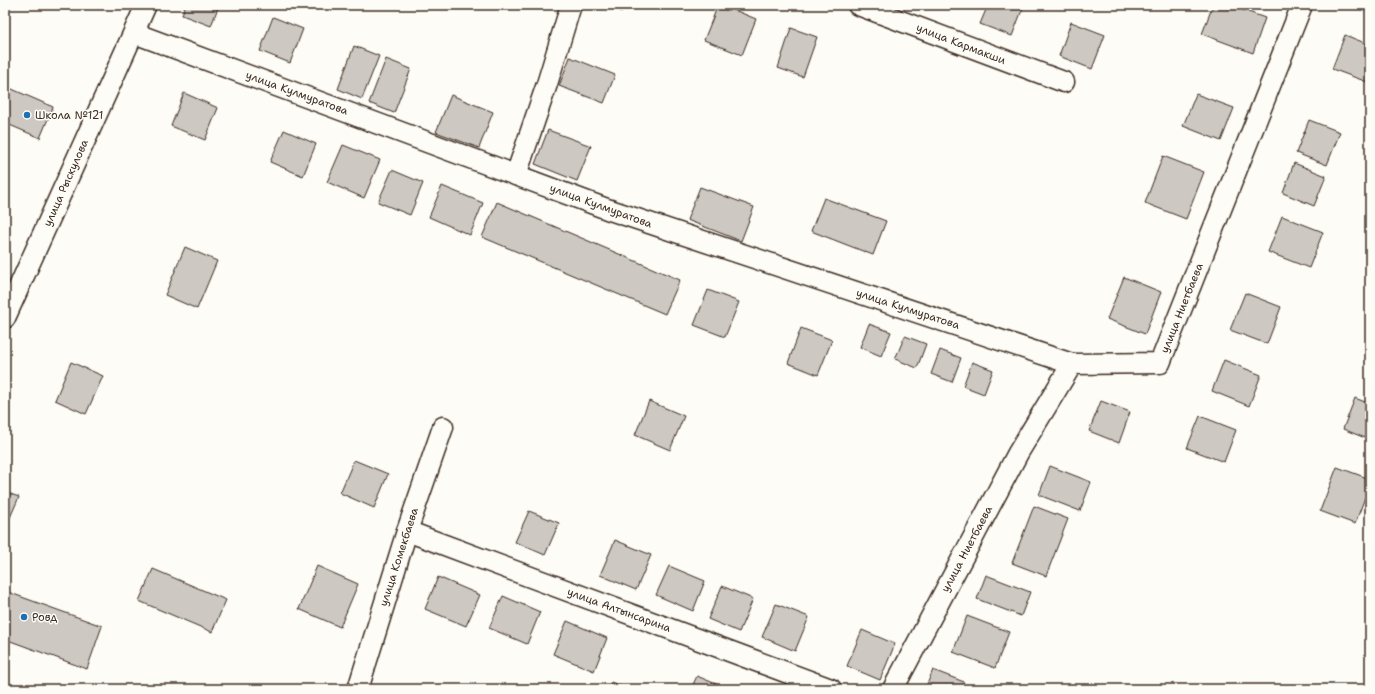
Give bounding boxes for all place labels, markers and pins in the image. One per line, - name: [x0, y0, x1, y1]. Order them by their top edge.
- place label: Школа №121: [35, 108, 103, 123]
- marker: Школа №121: [22, 110, 32, 120]
- place label: Ровд: [32, 610, 57, 625]
- marker: Ровд: [19, 612, 29, 622]

